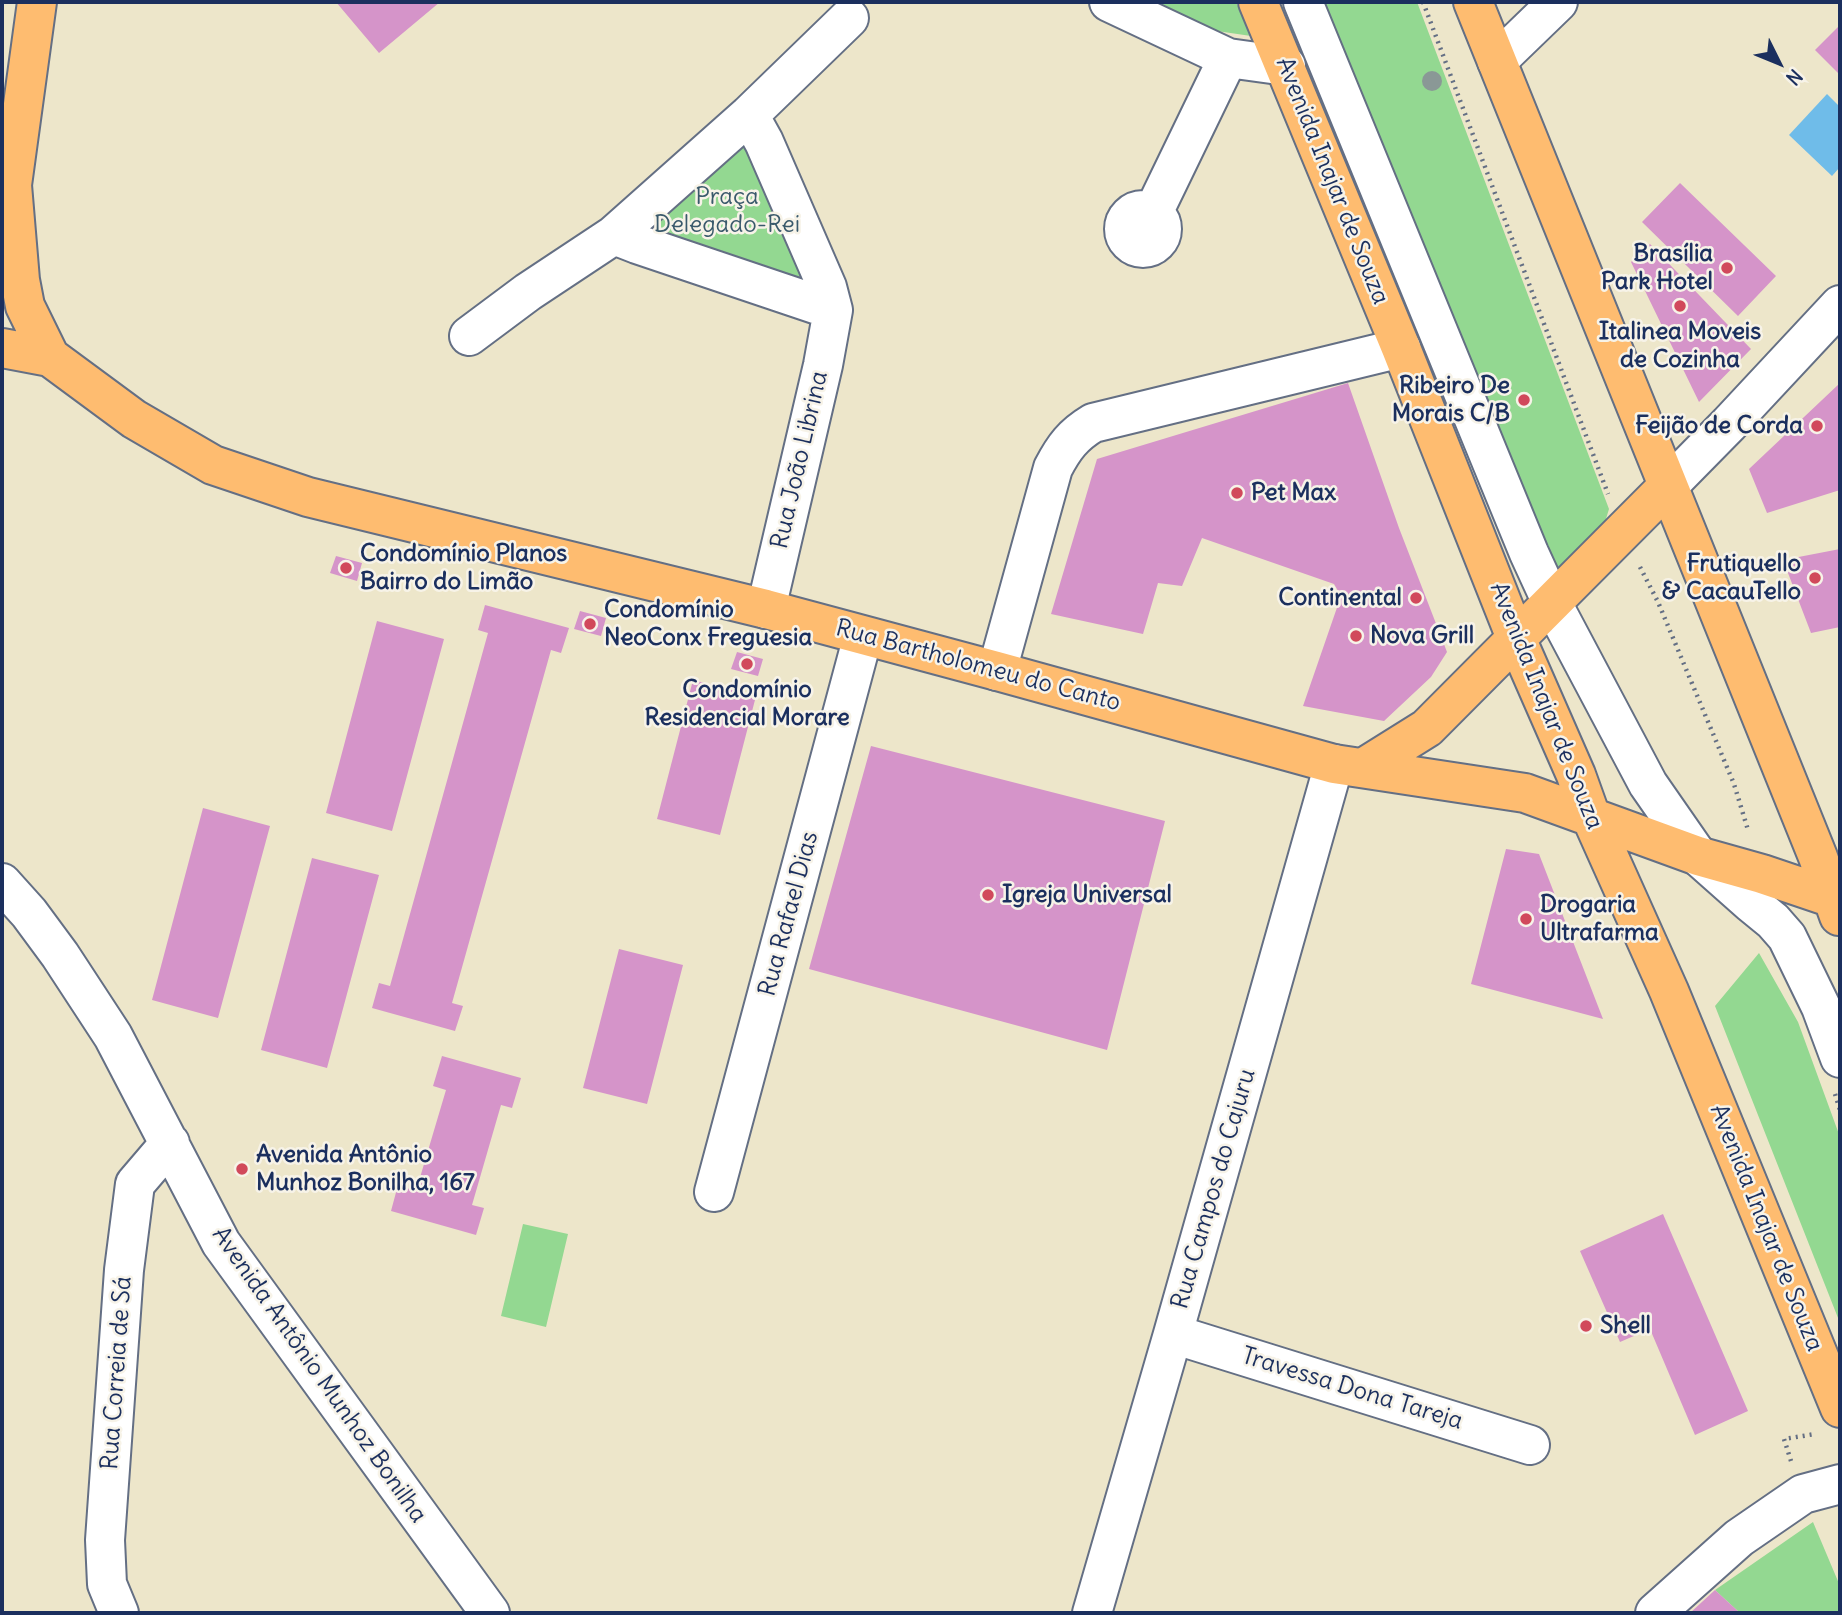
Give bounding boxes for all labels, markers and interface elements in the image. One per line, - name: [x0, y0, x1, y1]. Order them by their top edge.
- north arrow: [1744, 28, 1814, 98]
- street label: Avenida Inajar de Souza: [1269, 53, 1395, 309]
- text: N: [1781, 64, 1808, 90]
- park label: Praça Delegado-Rei: [654, 183, 800, 239]
- place label: Brasília Park Hotel: [1601, 240, 1713, 296]
- marker: Brasília Park Hotel: [1719, 260, 1735, 276]
- marker: Italinea Moveis de Cozinha: [1672, 298, 1688, 314]
- place label: Italinea Moveis de Cozinha: [1599, 318, 1761, 374]
- street label: Rua João Librina: [766, 368, 834, 552]
- place label: Ribeiro De Morais C/B: [1392, 372, 1510, 428]
- marker: Ribeiro De Morais C/B: [1516, 392, 1532, 408]
- place label: Feijão de Corda: [1635, 412, 1803, 440]
- marker: Feijão de Corda: [1809, 418, 1825, 434]
- place label: Pet Max: [1251, 479, 1336, 507]
- marker: Pet Max: [1229, 485, 1245, 501]
- place label: Condomínio Planos Bairro do Limão: [360, 540, 567, 596]
- place label: Frutiquello & CacauTello: [1662, 550, 1801, 606]
- marker: Condomínio Planos Bairro do Limão: [338, 560, 354, 576]
- marker: Frutiquello & CacauTello: [1807, 570, 1823, 586]
- street label: Avenida Inajar de Souza: [1483, 578, 1609, 834]
- place label: Continental: [1278, 584, 1402, 612]
- marker: Continental: [1408, 590, 1424, 606]
- place label: Condomínio NeoConx Freguesia: [604, 596, 812, 652]
- street label: Rua Bartholomeu do Canto: [833, 614, 1123, 718]
- marker: Condomínio NeoConx Freguesia: [582, 616, 598, 632]
- place label: Nova Grill: [1370, 622, 1474, 650]
- marker: Nova Grill: [1348, 628, 1364, 644]
- marker: Condomínio Residencial Morare: [739, 656, 755, 672]
- place label: Condomínio Residencial Morare: [644, 676, 850, 732]
- street label: Rua Rafael Dias: [753, 828, 825, 1000]
- place label: Igreja Universal: [1002, 881, 1172, 909]
- marker: Igreja Universal: [980, 887, 996, 903]
- place label: Drogaria Ultrafarma: [1540, 891, 1659, 947]
- marker: Drogaria Ultrafarma: [1518, 911, 1534, 927]
- street label: Rua Campos do Cajuru: [1166, 1066, 1262, 1312]
- street label: Avenida Inajar de Souza: [1703, 1100, 1829, 1356]
- place label: Avenida Antônio Munhoz Bonilha, 167: [256, 1141, 475, 1197]
- marker: Avenida Antônio Munhoz Bonilha, 167: [234, 1161, 250, 1177]
- street label: Avenida Antônio Munhoz Bonilha: [205, 1221, 433, 1529]
- street label: Rua Correia de Sá: [96, 1275, 138, 1471]
- place label: Shell: [1600, 1312, 1651, 1340]
- marker: Shell: [1578, 1318, 1594, 1334]
- street label: Travessa Dona Tareja: [1238, 1342, 1466, 1436]

